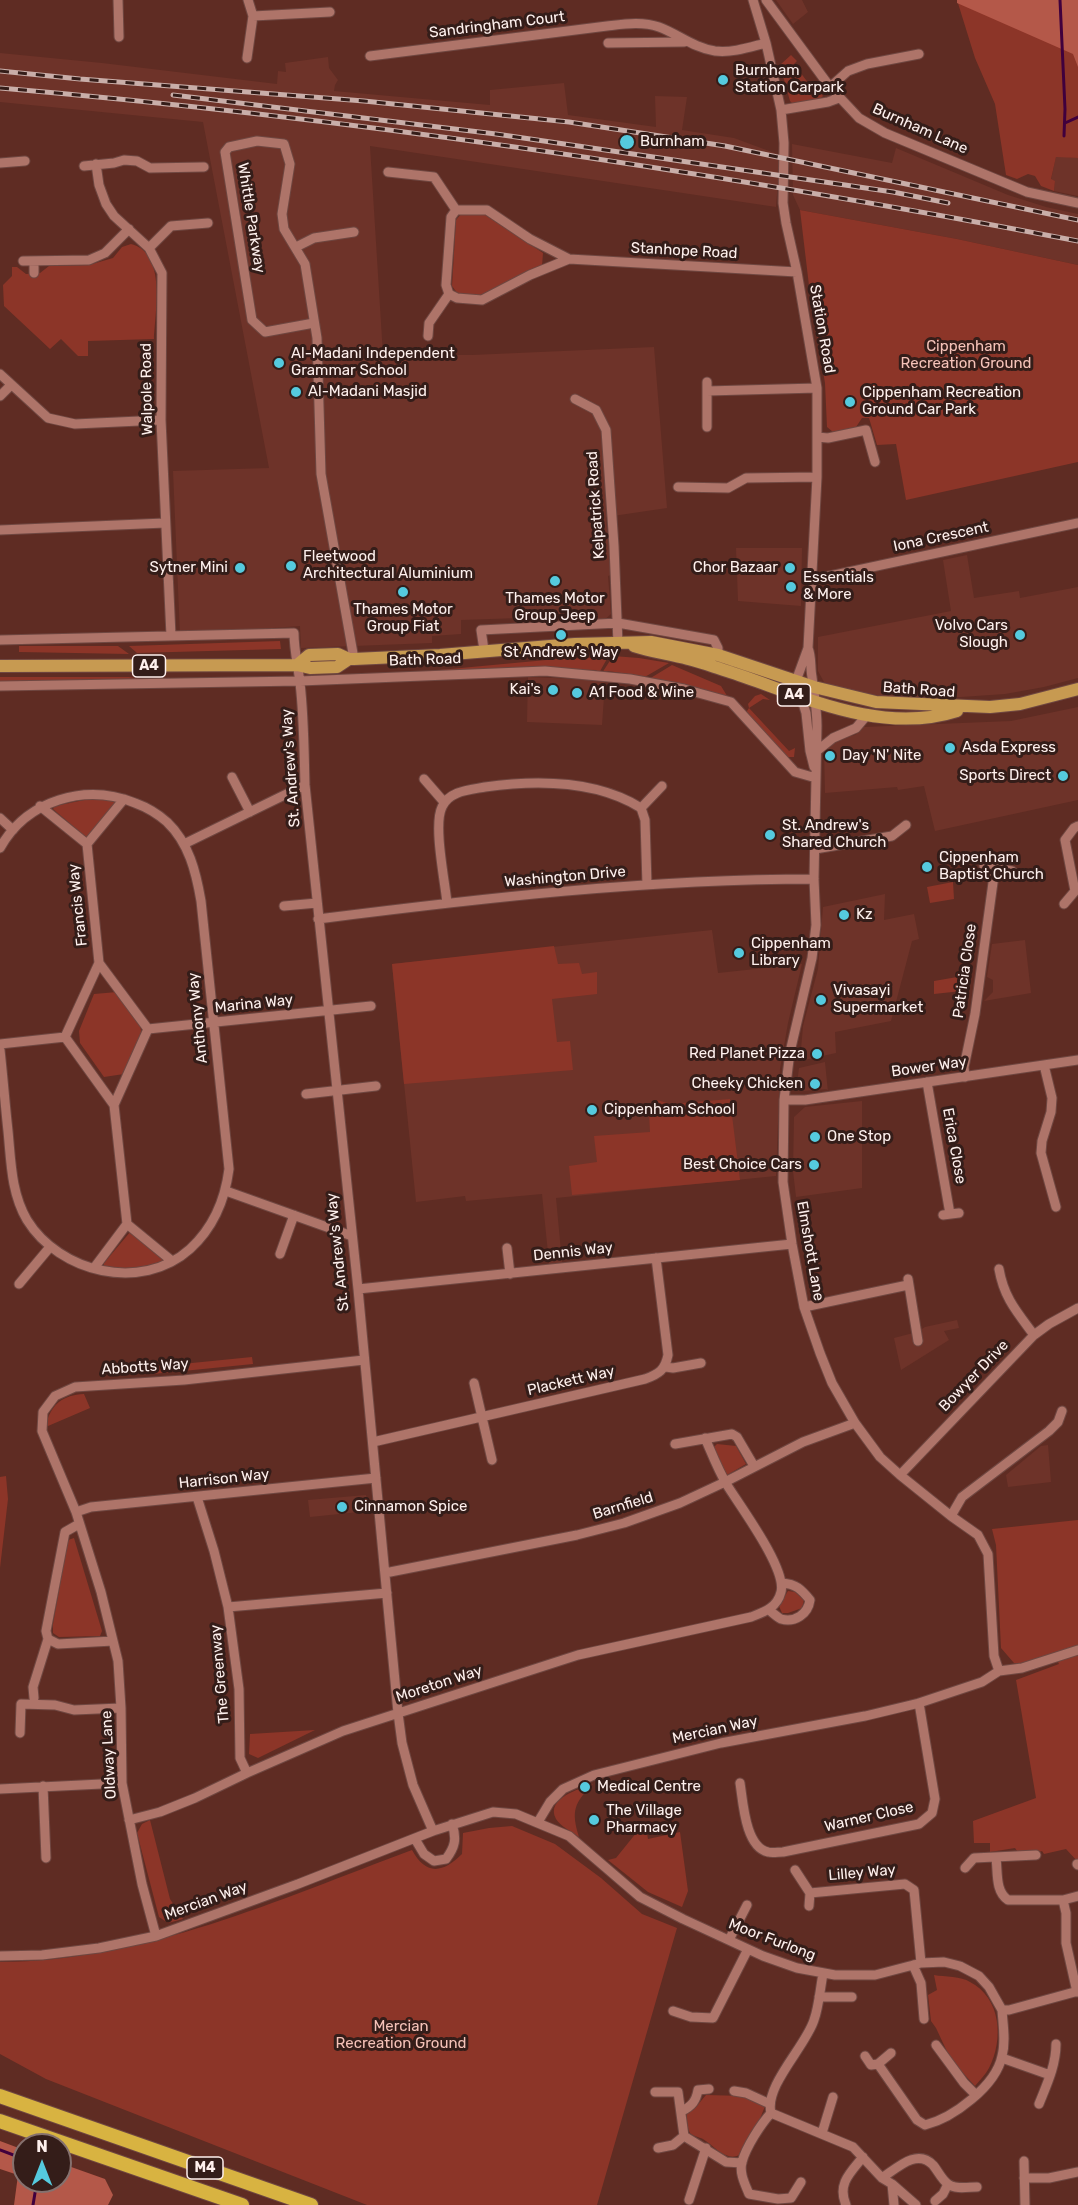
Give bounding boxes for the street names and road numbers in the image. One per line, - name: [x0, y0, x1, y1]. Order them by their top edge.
- street label: Sandringham Court: [428, 8, 566, 42]
- street label: Burnham Lane: [870, 100, 970, 158]
- street label: Whittle Parkway: [233, 161, 269, 275]
- street label: Stanhope Road: [630, 239, 738, 263]
- street label: Station Road: [805, 283, 839, 375]
- street label: Walpole Road: [137, 343, 157, 435]
- street label: Kelpatrick Road: [583, 450, 609, 560]
- street label: Iona Crescent: [892, 518, 990, 556]
- street label: Bath Road: [388, 650, 462, 670]
- road number: A4: [132, 655, 166, 677]
- street label: Bath Road: [882, 678, 956, 702]
- road number: A4: [778, 684, 810, 706]
- street label: St. Andrew's Way: [278, 708, 304, 828]
- street label: Francis Way: [65, 863, 91, 947]
- street label: Washington Drive: [504, 863, 626, 891]
- street label: Patricia Close: [949, 923, 981, 1019]
- street label: Anthony Way: [184, 972, 212, 1064]
- street label: Marina Way: [214, 991, 294, 1017]
- street label: Bower Way: [890, 1053, 968, 1081]
- street label: Erica Close: [938, 1107, 970, 1185]
- street label: St. Andrew's Way: [323, 1192, 353, 1312]
- street label: Elmshott Lane: [792, 1200, 828, 1302]
- street label: Dennis Way: [532, 1239, 614, 1265]
- street label: Bowyer Drive: [935, 1337, 1013, 1415]
- street label: Abbotts Way: [101, 1355, 189, 1379]
- street label: Plackett Way: [526, 1362, 616, 1400]
- street label: Harrison Way: [178, 1465, 270, 1493]
- street label: Barnfield: [591, 1488, 655, 1524]
- street label: The Greenway: [207, 1624, 233, 1724]
- street label: Moreton Way: [394, 1662, 484, 1706]
- street label: Oldway Lane: [98, 1710, 120, 1800]
- street label: Mercian Way: [671, 1712, 759, 1748]
- street label: Warner Close: [823, 1798, 915, 1836]
- street label: Lilley Way: [828, 1861, 896, 1885]
- street label: Mercian Way: [162, 1878, 250, 1924]
- street label: Moor Furlong: [726, 1915, 818, 1965]
- road number: M4: [187, 2157, 223, 2179]

